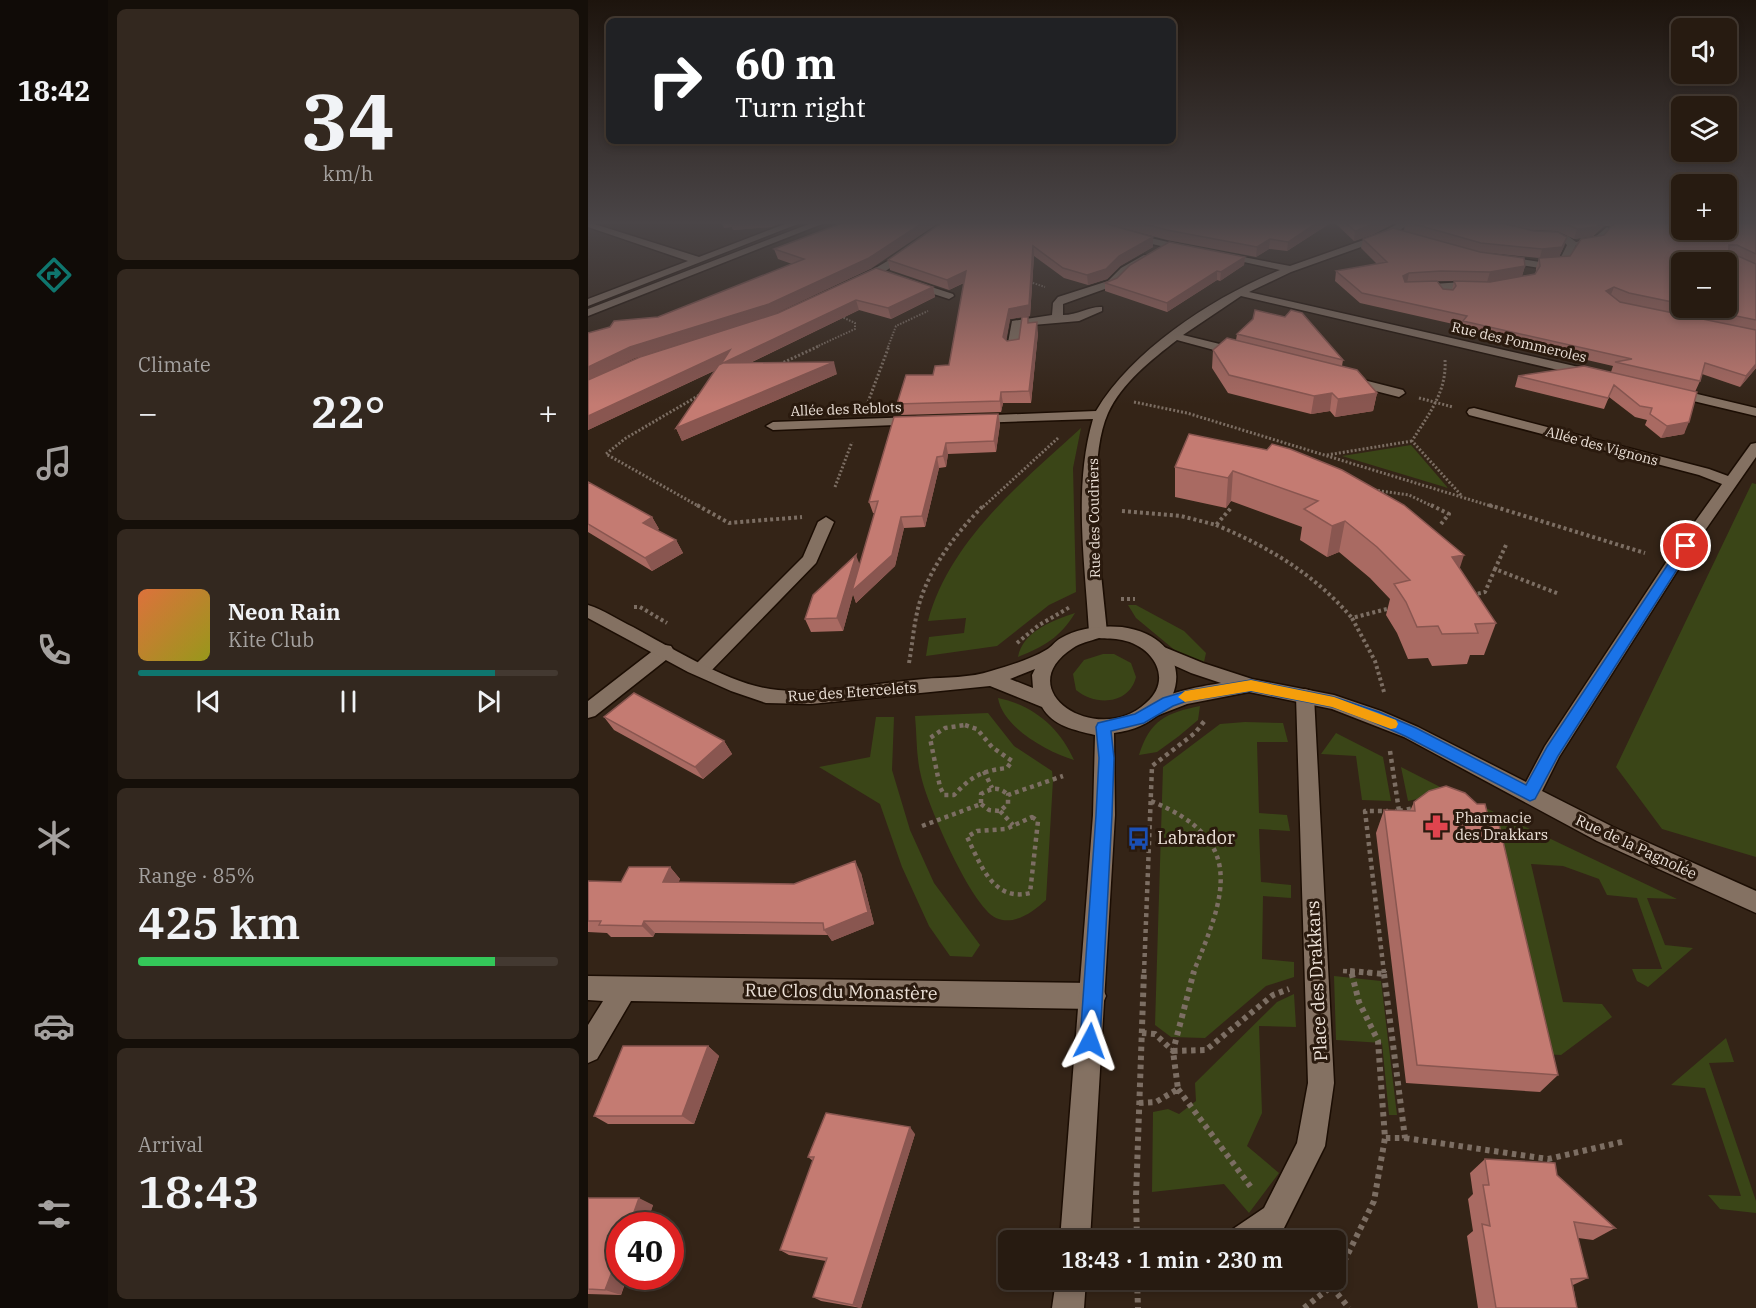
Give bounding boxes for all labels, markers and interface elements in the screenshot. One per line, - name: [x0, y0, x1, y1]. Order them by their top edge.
- map controls: [1671, 18, 1737, 318]
- button: sound: [1671, 18, 1737, 84]
- text: 60 m: [735, 36, 836, 91]
- icon: right: [636, 42, 714, 120]
- text: 34: [301, 70, 395, 171]
- text: 18:42: [18, 73, 90, 108]
- text: Turn right: [735, 89, 866, 124]
- button: layers: [1671, 96, 1737, 162]
- text: km/h: [323, 160, 373, 187]
- button: +: [1671, 174, 1737, 240]
- button: −: [1671, 252, 1737, 318]
- icon: directions: [33, 254, 75, 296]
- street label: Rue des Pommeroles: [1450, 318, 1588, 366]
- text: Climate: [138, 351, 211, 378]
- text: 22°: [310, 382, 386, 440]
- text: −: [138, 391, 158, 434]
- text: +: [538, 391, 558, 434]
- street label: Allée des Reblots: [790, 398, 902, 420]
- street label: Allée des Vignons: [1544, 422, 1660, 470]
- icon: music: [33, 442, 75, 484]
- street label: Rue des Coudriers: [1084, 458, 1104, 578]
- pin: [1660, 520, 1711, 571]
- icon: arrive: [1669, 529, 1702, 562]
- text: Neon Rain: [228, 597, 341, 626]
- text: Kite Club: [228, 626, 314, 653]
- icon: phone: [33, 629, 75, 671]
- street label: Rue des Etercelets: [787, 678, 917, 705]
- icon: previous: [192, 685, 225, 718]
- icon: pause: [332, 685, 365, 718]
- icon: next: [472, 685, 505, 718]
- place label: Pharmacie des Drakkars: [1455, 808, 1548, 844]
- street label: Rue de la Pagnolée: [1573, 810, 1700, 883]
- pharmacy icon: Pharmacie des Drakkars: [1424, 814, 1450, 840]
- icon: climate: [33, 817, 75, 859]
- bus stop icon: Labrador: [1126, 825, 1152, 851]
- place label: Labrador: [1157, 826, 1235, 849]
- text: Range · 85%: [138, 862, 255, 889]
- text: 425 km: [138, 893, 300, 951]
- street label: Place des Drakkars: [1301, 900, 1332, 1062]
- street label: Rue Clos du Monastère: [744, 978, 938, 1005]
- icon: car: [33, 1005, 75, 1047]
- position arrow: [1058, 1009, 1122, 1073]
- text: Arrival: [138, 1131, 203, 1158]
- text: 18:43: [138, 1162, 259, 1220]
- icon: filters: [33, 1193, 75, 1235]
- speed limit sign: 40: [606, 1212, 684, 1290]
- text: 18:43 · 1 min · 230 m: [1061, 1245, 1283, 1274]

